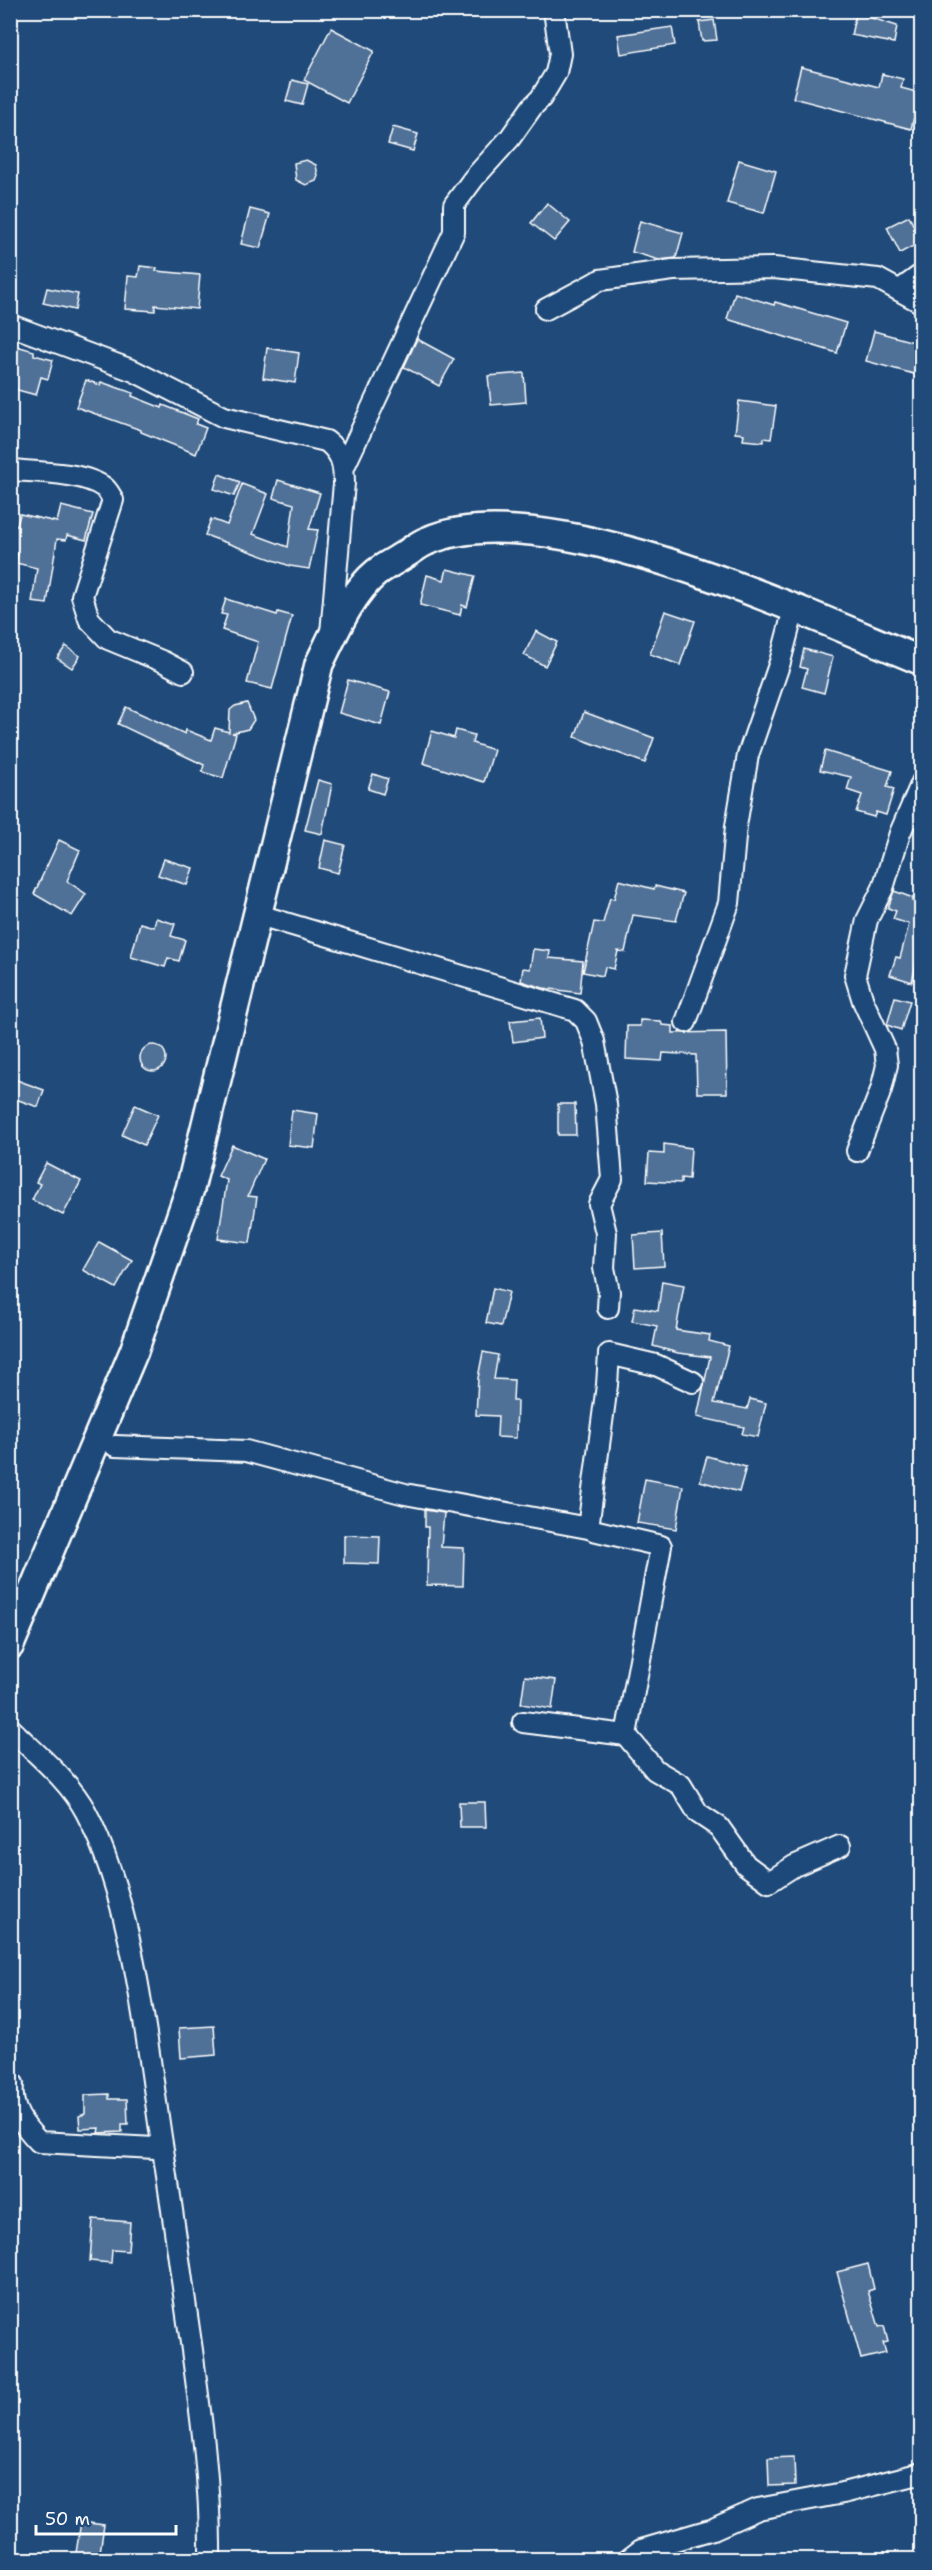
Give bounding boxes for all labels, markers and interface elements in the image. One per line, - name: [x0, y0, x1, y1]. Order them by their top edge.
- scale bar: [36, 2498, 176, 2536]
- text: 50 m: [45, 2507, 90, 2531]

